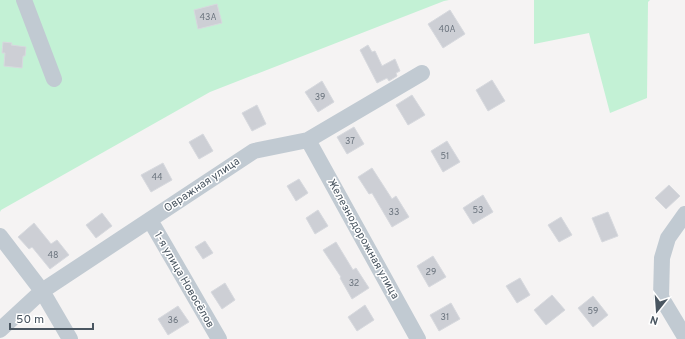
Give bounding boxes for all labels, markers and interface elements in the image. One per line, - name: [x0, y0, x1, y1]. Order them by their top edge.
- house number: 43А: [199, 12, 217, 23]
- house number: 40А: [438, 24, 456, 35]
- house number: 39: [315, 92, 325, 103]
- house number: 37: [345, 136, 355, 147]
- house number: 51: [441, 151, 449, 162]
- street label: Овражная улица: [161, 154, 243, 216]
- house number: 44: [151, 172, 163, 183]
- street label: Железнодорожная улица: [324, 176, 402, 302]
- house number: 53: [472, 205, 484, 216]
- house number: 33: [389, 207, 399, 218]
- street label: 1-я улица Новосёлов: [151, 229, 217, 331]
- house number: 48: [47, 250, 59, 261]
- house number: 29: [426, 267, 436, 278]
- house number: 32: [349, 278, 359, 289]
- north arrow: [637, 291, 677, 331]
- scale bar: [10, 305, 93, 331]
- house number: 59: [588, 306, 598, 317]
- text: 50 m: [16, 312, 44, 328]
- house number: 31: [441, 312, 449, 323]
- text: N: [649, 312, 660, 327]
- house number: 36: [168, 315, 178, 326]

